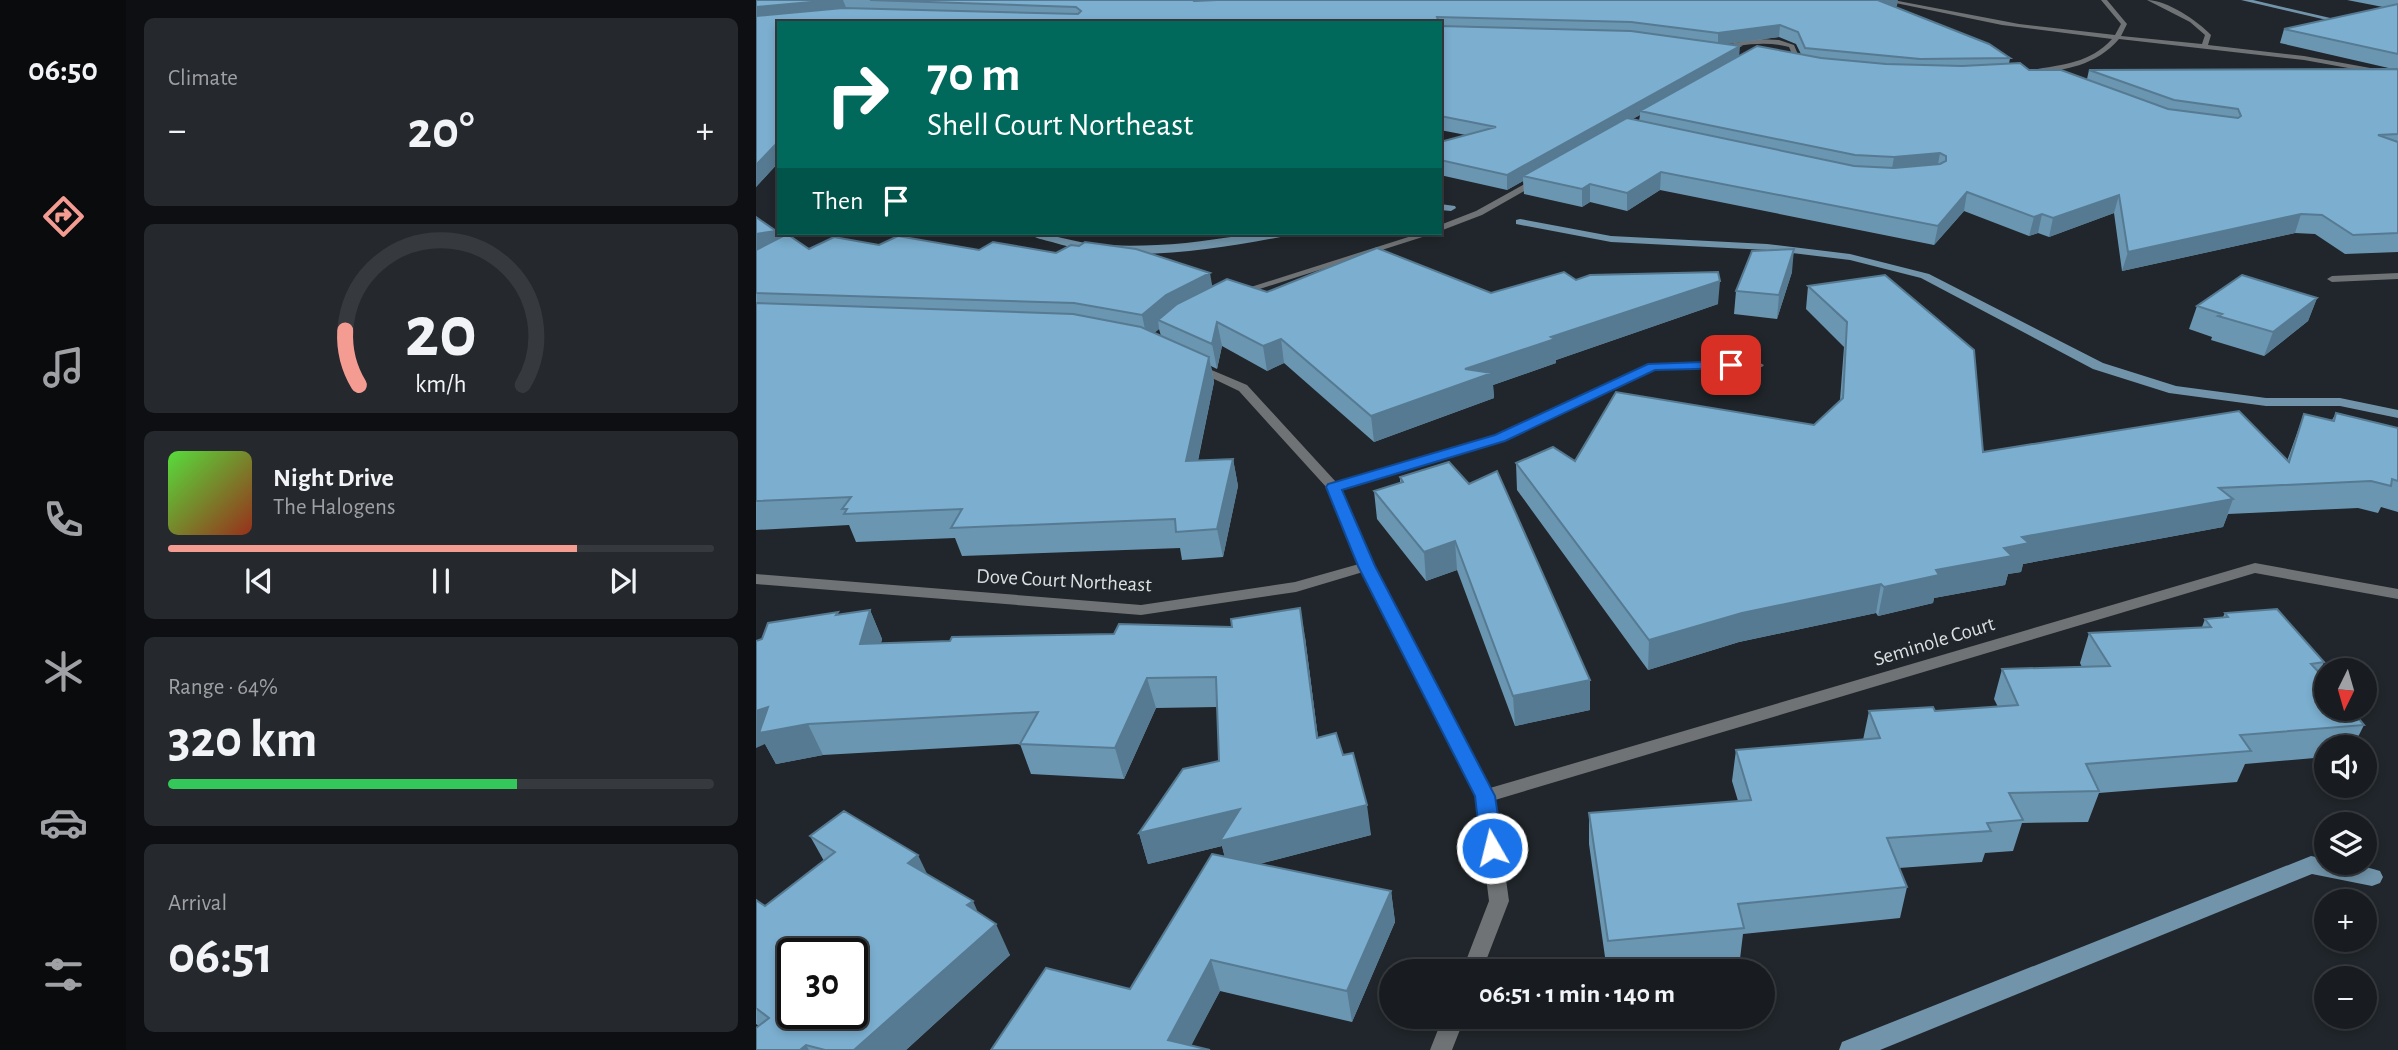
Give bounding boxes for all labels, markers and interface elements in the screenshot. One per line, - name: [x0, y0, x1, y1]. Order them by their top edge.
- icon: right: [812, 49, 903, 140]
- text: 70 m: [927, 51, 1021, 100]
- text: 06:50: [28, 54, 98, 86]
- text: Climate: [168, 67, 238, 90]
- text: 20°: [408, 105, 474, 157]
- text: Shell Court Northeast: [927, 109, 1193, 141]
- text: −: [168, 112, 186, 150]
- text: +: [696, 112, 714, 150]
- icon: arrive: [877, 182, 915, 220]
- text: Then: [812, 188, 863, 214]
- icon: directions: [39, 192, 88, 241]
- text: 20: [405, 297, 477, 370]
- pin: [1701, 335, 1761, 395]
- icon: music: [39, 343, 88, 392]
- icon: arrive: [1712, 346, 1750, 384]
- text: km/h: [415, 371, 467, 396]
- text: Night Drive: [273, 465, 394, 491]
- icon: phone: [39, 495, 88, 544]
- text: The Halogens: [273, 496, 395, 519]
- icon: previous: [240, 562, 278, 600]
- icon: pause: [422, 562, 460, 600]
- icon: next: [604, 562, 642, 600]
- street label: Dove Court Northeast: [976, 565, 1153, 596]
- street label: Seminole Court: [1871, 613, 1997, 670]
- icon: climate: [39, 647, 88, 696]
- north arrow: [2314, 658, 2376, 721]
- map controls: [2314, 658, 2377, 1029]
- text: Range · 64%: [168, 676, 278, 699]
- text: 320 km: [168, 714, 318, 766]
- button: sound: [2314, 735, 2377, 798]
- icon: car: [39, 798, 88, 847]
- position arrow: [1455, 811, 1529, 885]
- button: layers: [2314, 812, 2377, 875]
- button: +: [2314, 889, 2377, 952]
- text: Arrival: [168, 892, 227, 915]
- text: 06:51: [168, 930, 273, 982]
- speed limit sign: 30: [777, 938, 868, 1029]
- icon: filters: [39, 950, 88, 999]
- button: −: [2314, 966, 2377, 1029]
- text: 06:51 · 1 min · 140 m: [1479, 981, 1675, 1007]

